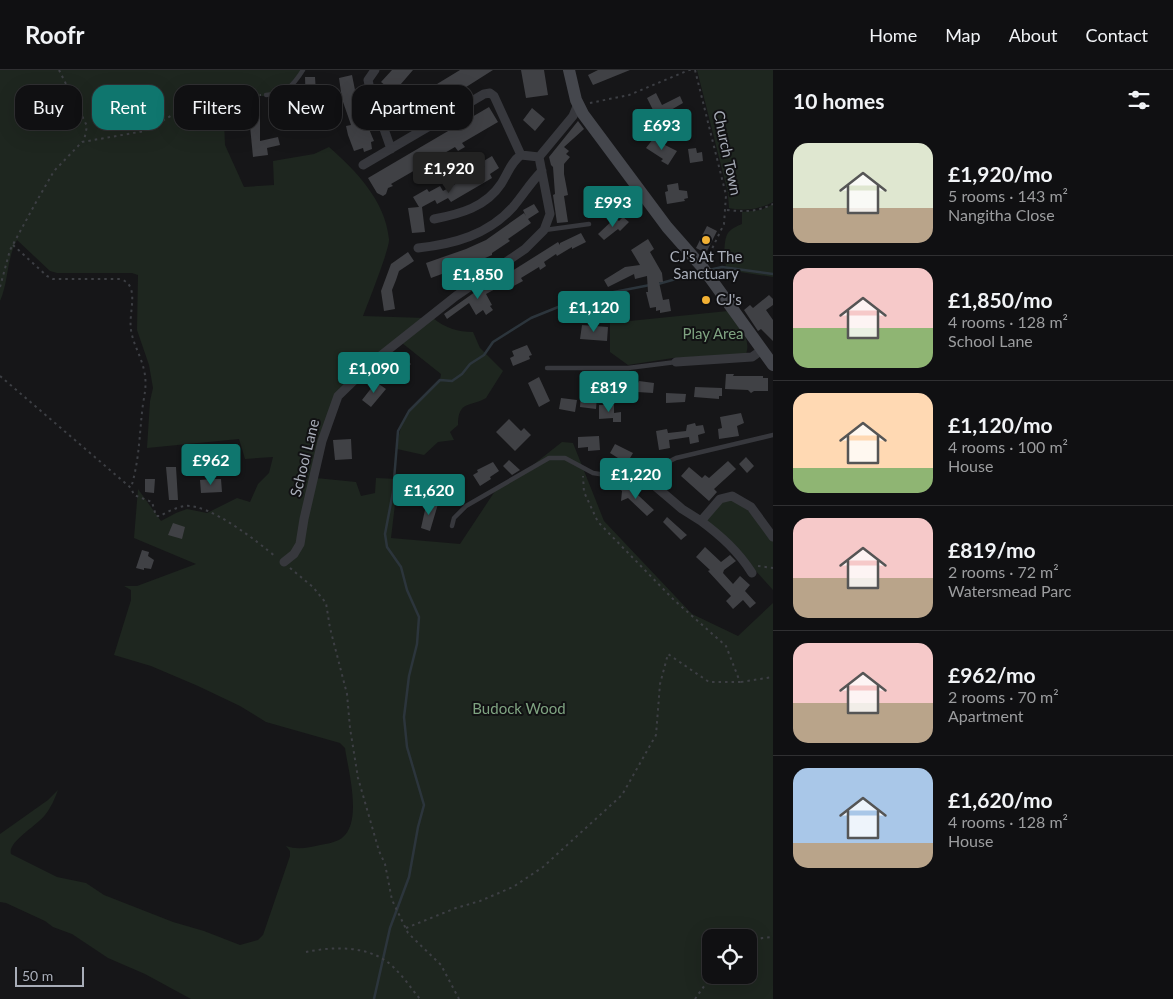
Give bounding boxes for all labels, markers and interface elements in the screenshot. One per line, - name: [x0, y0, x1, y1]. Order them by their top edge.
- text: Roofr: [25, 20, 84, 49]
- text: Home: [869, 24, 917, 46]
- text: Map: [945, 24, 981, 46]
- text: About: [1009, 24, 1058, 46]
- text: Contact: [1086, 24, 1148, 46]
- chip: Buy: [15, 85, 82, 130]
- chip: Rent: [92, 85, 164, 130]
- chip: Filters: [174, 85, 259, 130]
- chip: New: [269, 85, 342, 130]
- chip: Apartment: [352, 85, 473, 130]
- icon: filters: [1125, 86, 1153, 114]
- text: 10 homes: [793, 88, 884, 113]
- pin: £693: [632, 108, 692, 151]
- street label: Church Town: [710, 109, 746, 197]
- text: £693: [643, 115, 681, 134]
- pin: £1,920: [408, 152, 490, 194]
- text: £1,920: [424, 158, 474, 177]
- text: £1,920/mo: [948, 161, 1053, 186]
- icon: home: [833, 163, 893, 223]
- pin: £993: [583, 186, 643, 228]
- text: 5 rooms · 143 m²: [948, 186, 1068, 205]
- text: £993: [594, 192, 632, 211]
- text: Nangitha Close: [948, 205, 1055, 224]
- marker: CJ's At The Sanctuary: [700, 234, 712, 246]
- place label: CJ's At The Sanctuary: [670, 247, 742, 282]
- pin: £1,850: [437, 258, 519, 300]
- text: £1,850: [453, 264, 503, 283]
- text: £1,850/mo: [948, 287, 1053, 312]
- icon: home: [833, 288, 893, 348]
- pin: £1,120: [553, 290, 635, 333]
- place label: CJ's: [716, 290, 742, 308]
- marker: CJ's: [700, 294, 712, 306]
- text: £1,120: [569, 297, 619, 316]
- text: 4 rooms · 128 m²: [948, 312, 1068, 331]
- park label: Play Area: [682, 324, 744, 342]
- text: School Lane: [948, 331, 1033, 350]
- pin: £1,090: [333, 352, 415, 394]
- text: £1,090: [349, 358, 399, 377]
- pin: £819: [579, 370, 639, 413]
- text: £819: [590, 377, 628, 396]
- text: £1,120/mo: [948, 412, 1053, 437]
- icon: home: [833, 413, 893, 473]
- street label: School Lane: [286, 417, 322, 498]
- text: 4 rooms · 100 m²: [948, 437, 1068, 456]
- pin: £962: [181, 444, 241, 486]
- text: £962: [192, 450, 230, 469]
- text: House: [948, 456, 993, 475]
- pin: £1,220: [595, 458, 677, 500]
- text: £1,220: [611, 464, 661, 483]
- pin: £1,620: [388, 474, 470, 516]
- text: £1,620: [404, 480, 454, 499]
- text: £819/mo: [948, 537, 1036, 562]
- icon: home: [833, 538, 893, 598]
- text: 2 rooms · 72 m²: [948, 562, 1059, 581]
- text: Watersmead Parc: [948, 581, 1071, 600]
- text: £962/mo: [948, 662, 1036, 687]
- icon: home: [833, 663, 893, 723]
- text: 2 rooms · 70 m²: [948, 687, 1059, 706]
- park label: Budock Wood: [472, 699, 566, 717]
- text: Apartment: [948, 706, 1023, 725]
- text: £1,620/mo: [948, 787, 1053, 812]
- icon: home: [833, 788, 893, 848]
- text: 4 rooms · 128 m²: [948, 812, 1068, 831]
- text: House: [948, 831, 993, 850]
- map controls: [702, 929, 757, 984]
- button: locate: [702, 929, 757, 984]
- scale bar: [15, 964, 84, 987]
- text: 50 m: [22, 967, 53, 984]

